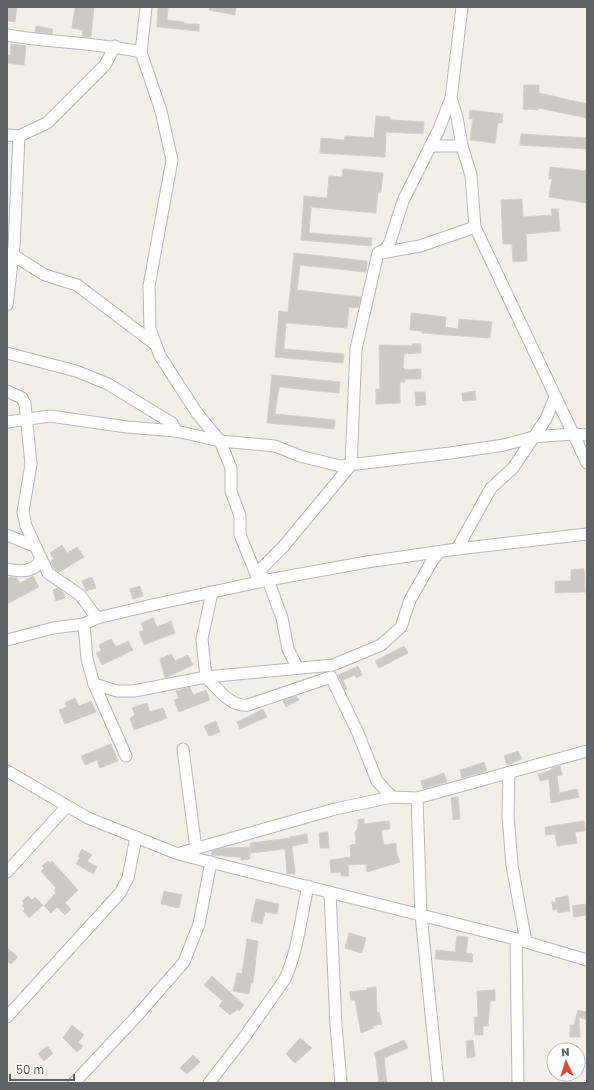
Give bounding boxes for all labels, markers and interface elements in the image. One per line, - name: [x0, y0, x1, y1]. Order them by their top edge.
- north arrow: [546, 1042, 586, 1082]
- text: N: [561, 1045, 570, 1058]
- scale bar: [10, 1056, 74, 1082]
- text: 50 m: [16, 1062, 44, 1077]

